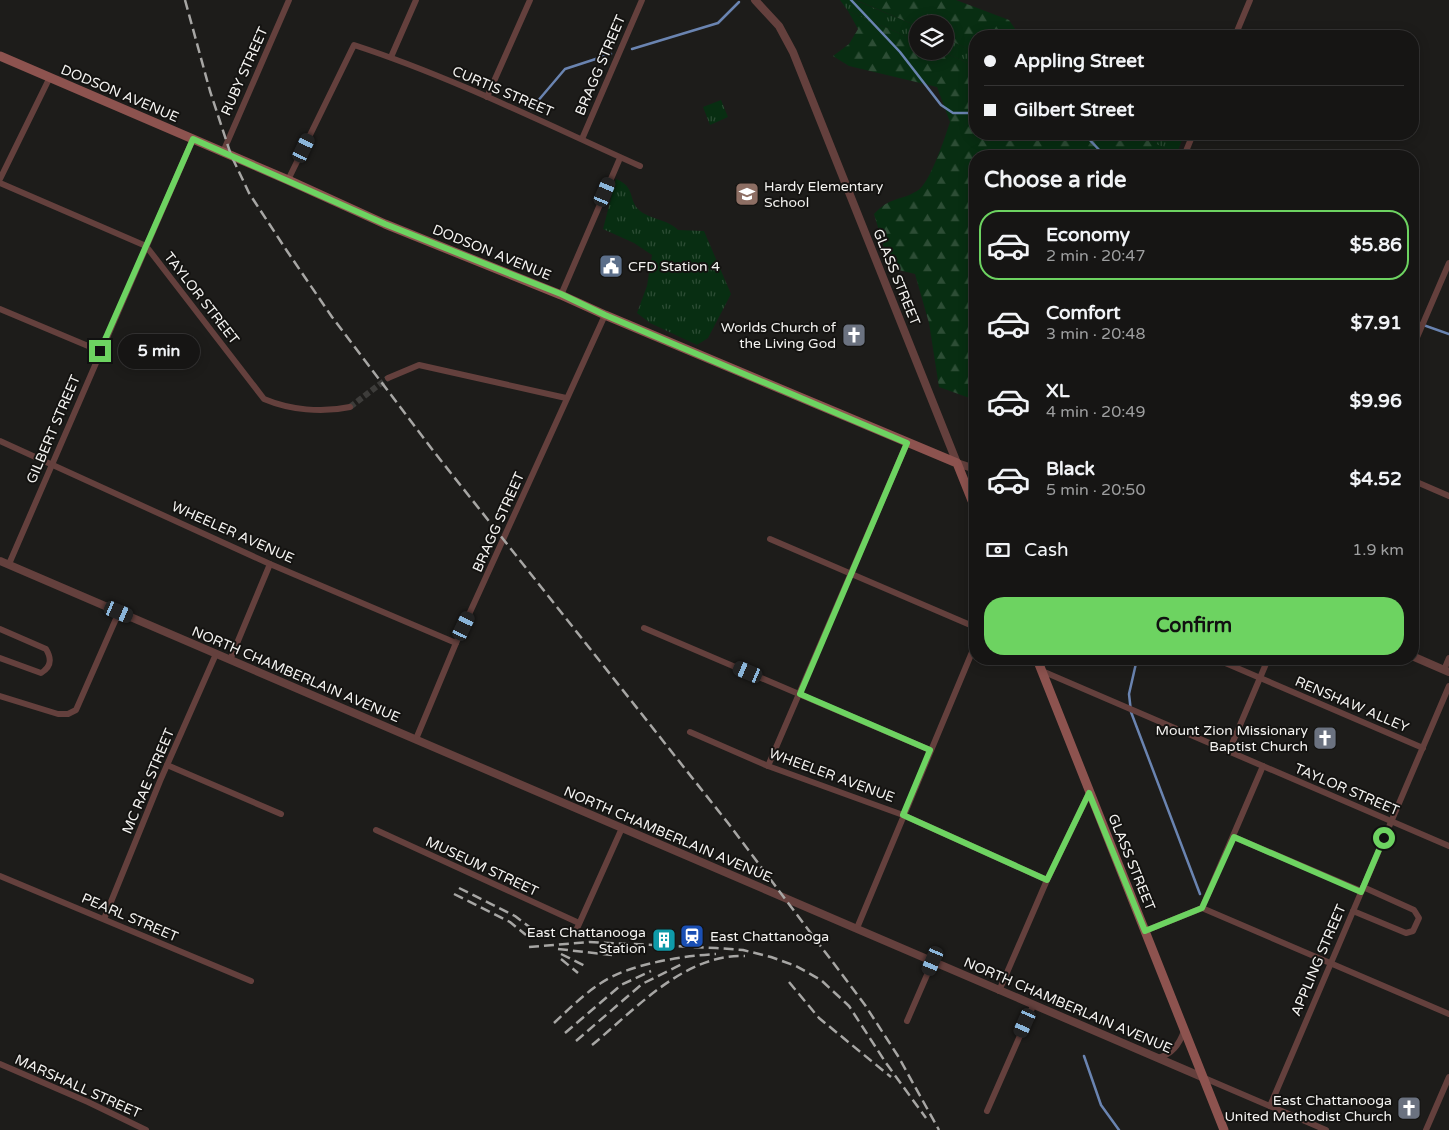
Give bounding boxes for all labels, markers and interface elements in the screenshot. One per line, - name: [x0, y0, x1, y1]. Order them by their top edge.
- street label: BRAGG STREET: [572, 12, 630, 118]
- map controls: [909, 15, 954, 60]
- button: layers: [909, 15, 954, 60]
- street label: RUBY STREET: [217, 24, 272, 118]
- text: Appling Street: [1014, 50, 1144, 72]
- street label: DODSON AVENUE: [58, 61, 181, 126]
- street label: CURTIS STREET: [450, 63, 556, 121]
- text: Gilbert Street: [1014, 99, 1134, 121]
- car: [290, 131, 317, 165]
- text: Choose a ride: [984, 167, 1127, 193]
- car: [592, 175, 617, 209]
- place label: Hardy Elementary School: [764, 178, 884, 211]
- school or university icon: Hardy Elementary School: [734, 181, 760, 207]
- street label: DODSON AVENUE: [430, 221, 554, 284]
- icon: car: [986, 223, 1031, 268]
- text: Economy: [1046, 224, 1130, 246]
- street label: GLASS STREET: [869, 226, 924, 328]
- text: $5.86: [1350, 234, 1402, 256]
- text: 2 min · 20:47: [1046, 246, 1145, 266]
- street label: TAYLOR STREET: [160, 249, 243, 348]
- public building icon: CFD Station 4: [598, 253, 624, 279]
- place label: CFD Station 4: [628, 258, 720, 275]
- icon: car: [986, 301, 1031, 346]
- text: Comfort: [1046, 302, 1120, 324]
- text: $7.91: [1351, 312, 1402, 334]
- place label: Worlds Church of the Living God: [721, 319, 837, 352]
- church icon: Worlds Church of the Living God: [841, 322, 867, 348]
- text: 3 min · 20:48: [1046, 324, 1145, 344]
- callout: 5 min: [118, 334, 200, 368]
- route end: [89, 340, 111, 362]
- text: 5 min: [138, 341, 180, 361]
- street label: GILBERT STREET: [23, 372, 84, 486]
- icon: car: [986, 379, 1031, 424]
- text: XL: [1046, 380, 1070, 402]
- text: $9.96: [1350, 390, 1402, 412]
- text: 4 min · 20:49: [1046, 402, 1145, 422]
- icon: car: [986, 457, 1031, 502]
- text: Black: [1046, 458, 1095, 480]
- text: $4.52: [1350, 468, 1402, 490]
- street label: BRAGG STREET: [469, 469, 528, 575]
- text: 5 min · 20:50: [1046, 480, 1145, 500]
- street label: WHEELER AVENUE: [169, 498, 297, 567]
- icon: cash: [984, 536, 1012, 564]
- text: Cash: [1024, 539, 1069, 561]
- text: 1.9 km: [1352, 540, 1404, 560]
- button: Confirm: [984, 597, 1404, 655]
- car: [102, 599, 135, 625]
- car: [450, 609, 477, 643]
- street label: NORTH CHAMBERLAIN AVENUE: [189, 623, 403, 726]
- car: [731, 659, 764, 685]
- street label: RENSHAW ALLEY: [1292, 673, 1411, 736]
- place label: Mount Zion Missionary Baptist Church: [1156, 722, 1308, 755]
- street label: MC RAE STREET: [119, 725, 179, 836]
- church icon: Mount Zion Missionary Baptist Church: [1312, 725, 1338, 751]
- street label: WHEELER AVENUE: [767, 745, 897, 806]
- street label: TAYLOR STREET: [1292, 760, 1402, 819]
- street label: NORTH CHAMBERLAIN AVENUE: [561, 783, 775, 886]
- street label: GLASS STREET: [1104, 811, 1159, 913]
- route start: [1373, 827, 1395, 849]
- street label: MUSEUM STREET: [423, 833, 541, 900]
- street label: PEARL STREET: [79, 889, 181, 946]
- street label: APPLING STREET: [1287, 901, 1350, 1019]
- station icon: East Chattanooga: [679, 923, 705, 949]
- place label: East Chattanooga Station: [527, 924, 646, 957]
- building icon: East Chattanooga Station: [651, 927, 677, 953]
- place label: East Chattanooga: [710, 928, 829, 945]
- car: [920, 944, 945, 978]
- street label: NORTH CHAMBERLAIN AVENUE: [961, 954, 1175, 1057]
- car: [1012, 1006, 1037, 1040]
- street label: MARSHALL STREET: [12, 1051, 144, 1122]
- place label: East Chattanooga United Methodist Church: [1225, 1092, 1392, 1125]
- church icon: East Chattanooga United Methodist Church: [1396, 1095, 1422, 1121]

